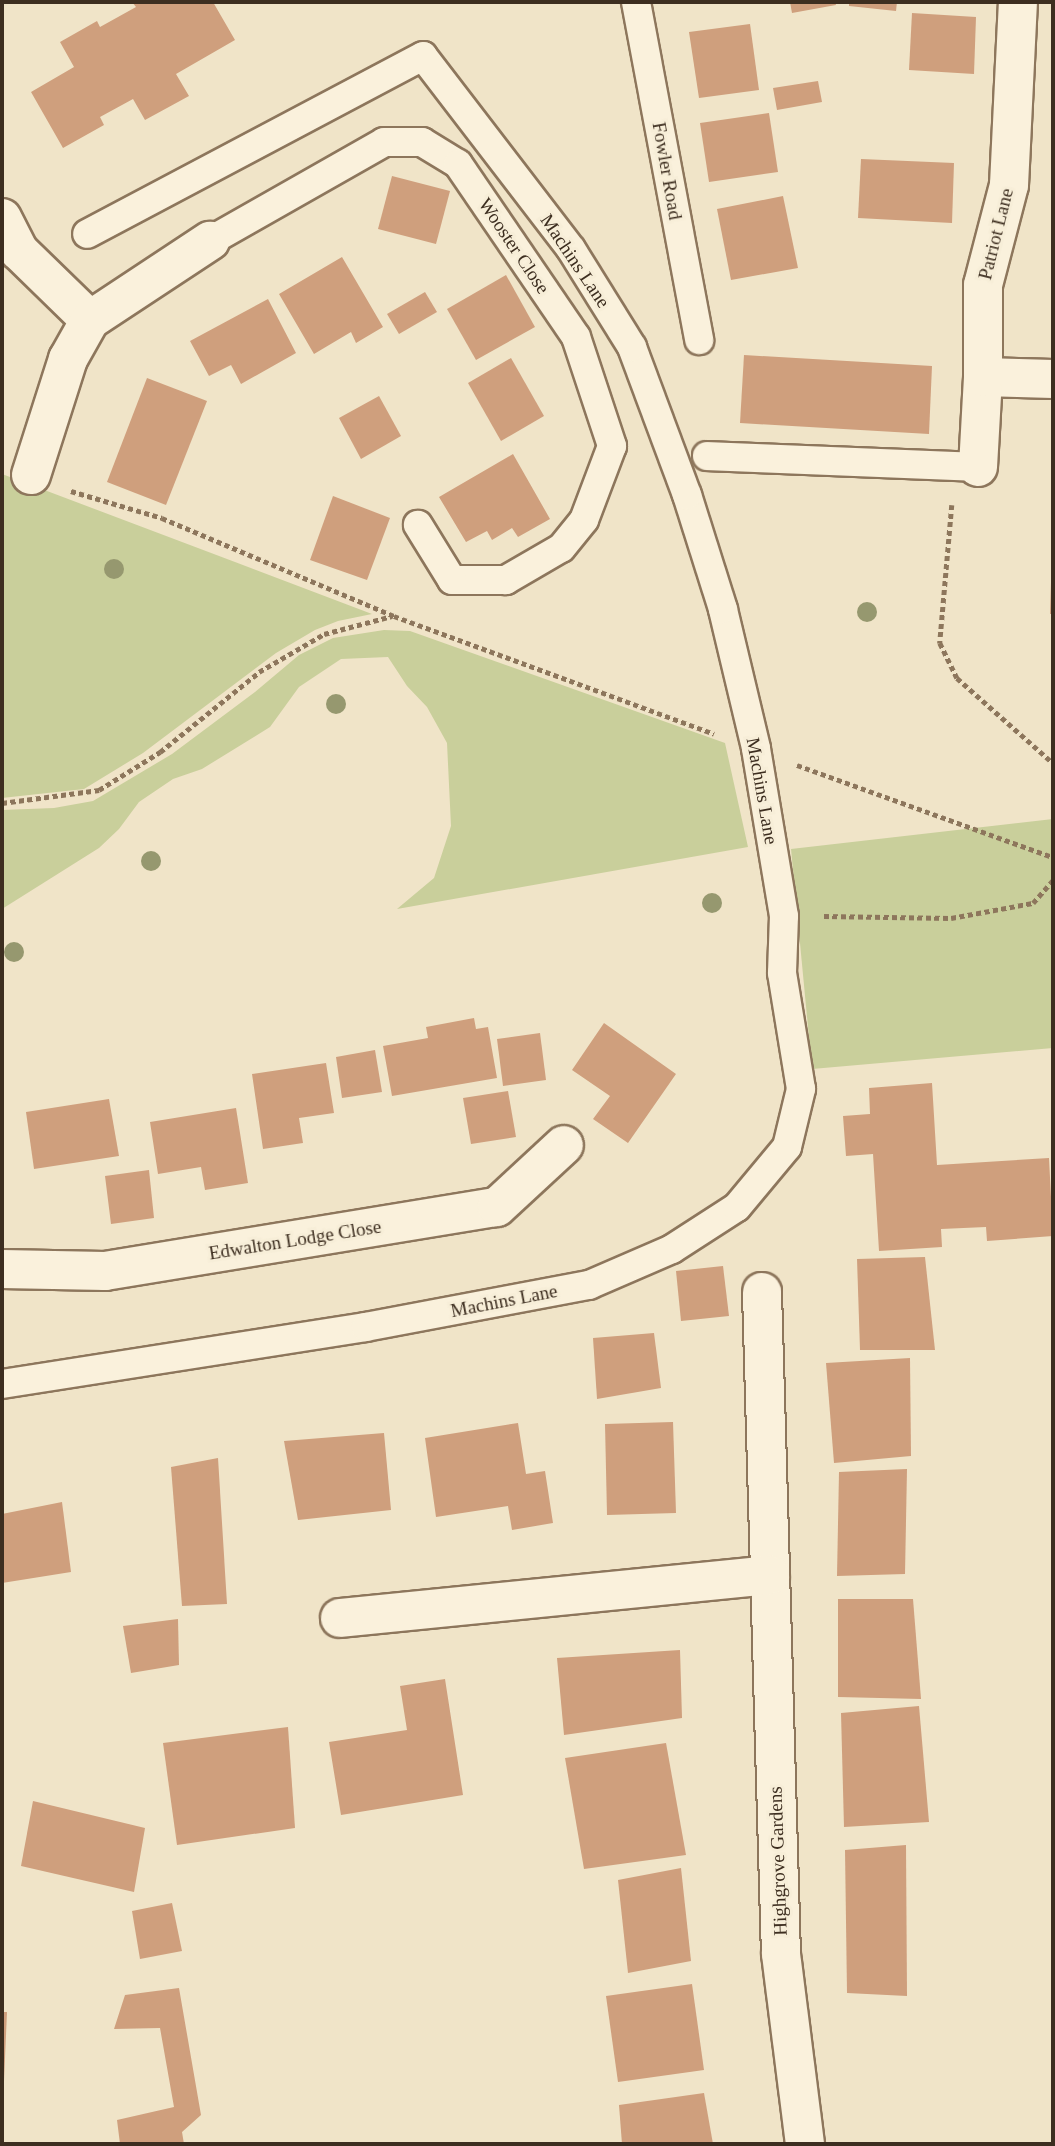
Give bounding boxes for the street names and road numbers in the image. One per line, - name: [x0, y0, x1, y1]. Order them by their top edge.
- street label: Fowler Road: [647, 120, 687, 222]
- street label: Patriot Lane: [974, 186, 1018, 282]
- street label: Wooster Close: [474, 194, 554, 298]
- street label: Machins Lane: [535, 210, 615, 312]
- street label: Machins Lane: [741, 736, 783, 846]
- street label: Edwalton Lodge Close: [207, 1215, 383, 1265]
- street label: Machins Lane: [449, 1279, 559, 1323]
- street label: Highgrove Gardens: [764, 1786, 792, 1936]

